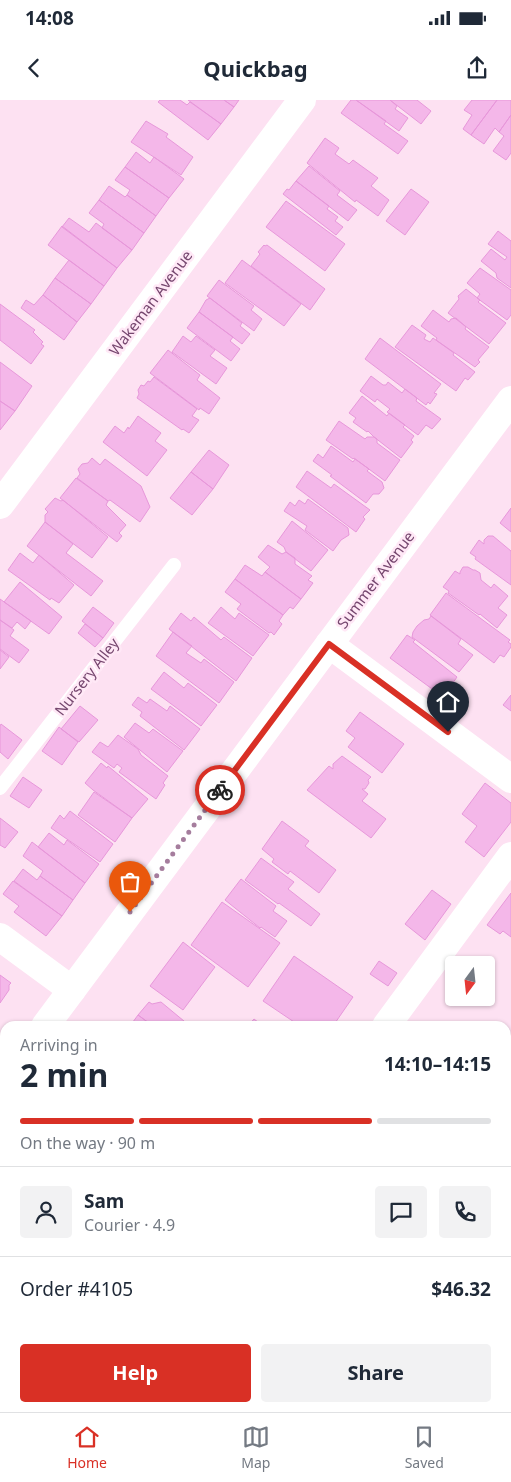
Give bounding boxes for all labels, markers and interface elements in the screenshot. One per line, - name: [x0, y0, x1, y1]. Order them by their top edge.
- text: 14:08: [25, 5, 74, 31]
- text: Quickbag: [203, 53, 308, 83]
- icon: back: [20, 54, 48, 82]
- icon: share: [463, 54, 491, 82]
- street label: Wakeman Avenue: [104, 246, 196, 359]
- street label: Summer Avenue: [332, 527, 418, 632]
- street label: Nursery Alley: [50, 633, 123, 719]
- pin: [427, 681, 469, 732]
- icon: home: [434, 688, 462, 716]
- courier: [195, 765, 245, 815]
- icon: bike: [206, 776, 234, 804]
- pin: [109, 861, 151, 912]
- icon: bag: [116, 868, 144, 896]
- north arrow: [445, 956, 495, 1006]
- map controls: [445, 956, 495, 1006]
- text: Arriving in: [20, 1034, 98, 1056]
- text: 14:10–14:15: [384, 1051, 491, 1077]
- text: 2 min: [20, 1053, 108, 1096]
- text: On the way · 90 m: [20, 1132, 155, 1154]
- button: person: [20, 1186, 72, 1238]
- button: chat: [375, 1186, 427, 1238]
- button: phone: [439, 1186, 491, 1238]
- text: Sam: [84, 1188, 124, 1214]
- text: Courier · 4.9: [84, 1214, 175, 1236]
- text: Order #4105: [20, 1276, 133, 1302]
- text: $46.32: [431, 1276, 491, 1302]
- button: Help: [20, 1344, 251, 1402]
- button: Share: [261, 1344, 491, 1402]
- tab: Home: [67, 1423, 107, 1472]
- tab: Map: [241, 1423, 270, 1472]
- tab: Saved: [405, 1423, 444, 1472]

